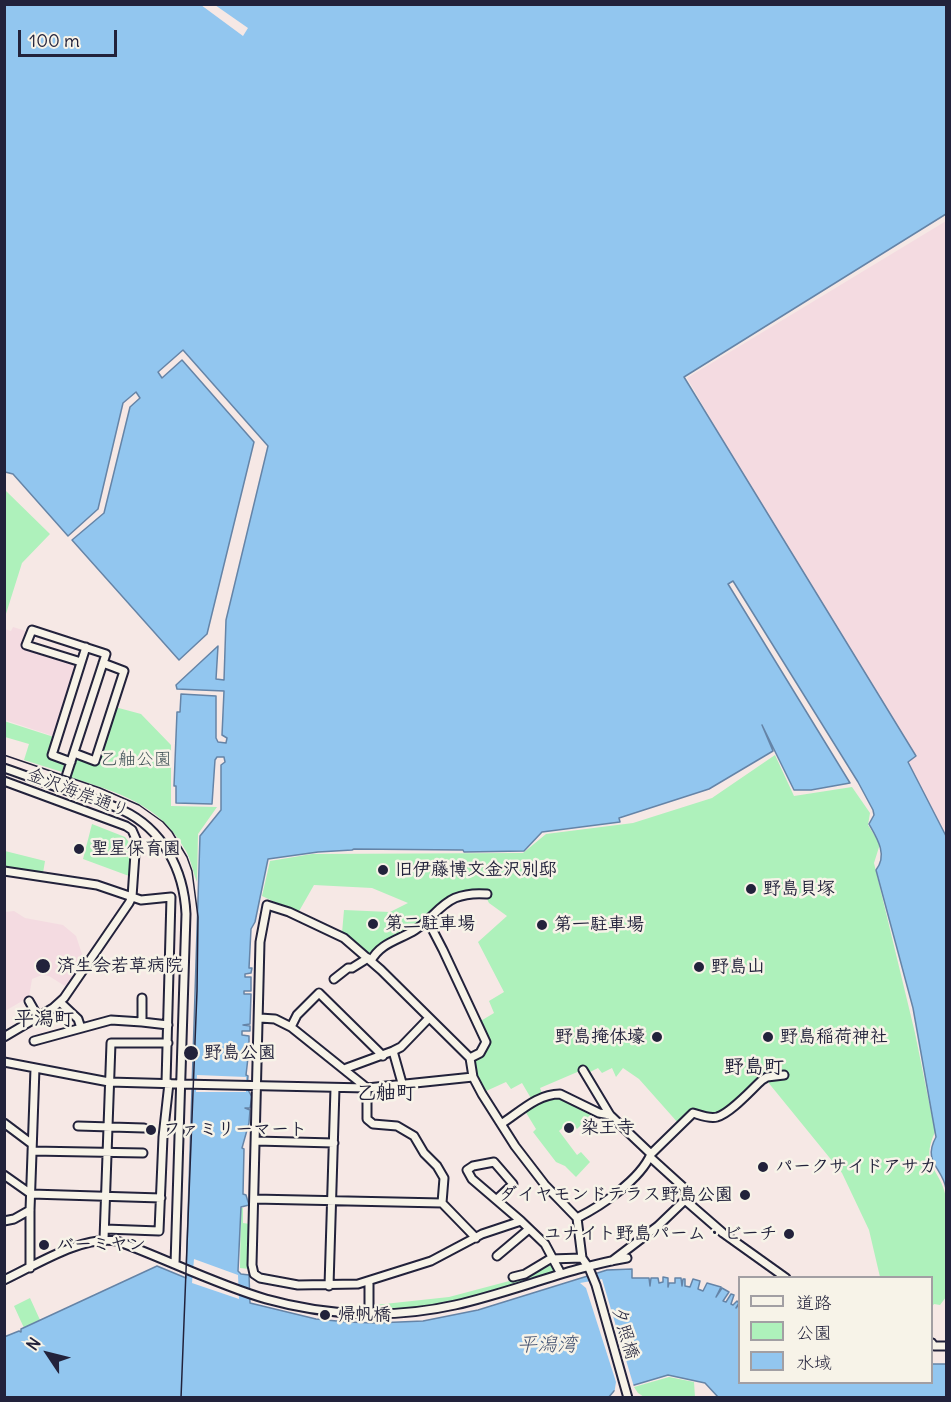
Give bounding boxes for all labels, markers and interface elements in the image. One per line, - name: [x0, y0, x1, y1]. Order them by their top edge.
- scale bar: [21, 18, 120, 56]
- text: 100 m: [29, 29, 80, 52]
- park label: 乙舳公園: [100, 749, 172, 771]
- street label: 金沢海岸通り: [24, 764, 132, 822]
- place label: 聖星保育園: [91, 838, 181, 860]
- marker: 聖星保育園: [72, 842, 86, 856]
- place label: 旧伊藤博文金沢別邸: [395, 859, 557, 881]
- marker: 旧伊藤博文金沢別邸: [376, 863, 390, 877]
- place label: 野島貝塚: [763, 878, 835, 900]
- marker: 野島貝塚: [744, 882, 758, 896]
- place label: 第二駐車場: [385, 913, 475, 935]
- place label: 第一駐車場: [554, 914, 644, 936]
- marker: 第二駐車場: [366, 917, 380, 931]
- marker: 第一駐車場: [535, 918, 549, 932]
- place label: 済生会若草病院: [57, 955, 183, 977]
- place label: 野島山: [711, 956, 765, 978]
- marker: 済生会若草病院: [34, 957, 52, 975]
- marker: 野島山: [692, 960, 706, 974]
- district label: 平潟町: [14, 1007, 74, 1031]
- place label: 野島掩体壕: [555, 1026, 645, 1048]
- place label: 野島稲荷神社: [780, 1026, 888, 1048]
- marker: 野島掩体壕: [650, 1030, 664, 1044]
- marker: 野島稲荷神社: [761, 1030, 775, 1044]
- place label: 野島公園: [204, 1042, 276, 1064]
- marker: 野島公園: [182, 1044, 200, 1062]
- district label: 野島町: [724, 1055, 784, 1079]
- district label: 乙舳町: [356, 1081, 416, 1105]
- place label: 染王寺: [581, 1117, 635, 1139]
- place label: ファミリーマート: [163, 1119, 307, 1141]
- marker: 染王寺: [562, 1121, 576, 1135]
- marker: ファミリーマート: [144, 1123, 158, 1137]
- place label: パークサイドアサカ: [775, 1156, 937, 1178]
- marker: パークサイドアサカ: [756, 1160, 770, 1174]
- place label: ダイヤモンドテラス野島公園: [499, 1184, 733, 1206]
- marker: ダイヤモンドテラス野島公園: [738, 1188, 752, 1202]
- place label: ユナイト野島パーム・ビーチ: [544, 1223, 777, 1245]
- marker: ユナイト野島パーム・ビーチ: [782, 1227, 796, 1241]
- place label: バーミヤン: [56, 1234, 146, 1256]
- marker: バーミヤン: [37, 1238, 51, 1252]
- legend: [738, 1276, 933, 1384]
- text: 道路: [796, 1291, 832, 1314]
- place label: 帰帆橋: [337, 1304, 391, 1326]
- street label: 夕照橋: [607, 1304, 643, 1362]
- marker: 帰帆橋: [318, 1308, 332, 1322]
- text: 公園: [796, 1321, 832, 1344]
- north arrow: [18, 1324, 78, 1384]
- text: N: [22, 1333, 45, 1354]
- water label: 平潟湾: [517, 1333, 577, 1357]
- text: 水域: [796, 1351, 832, 1374]

